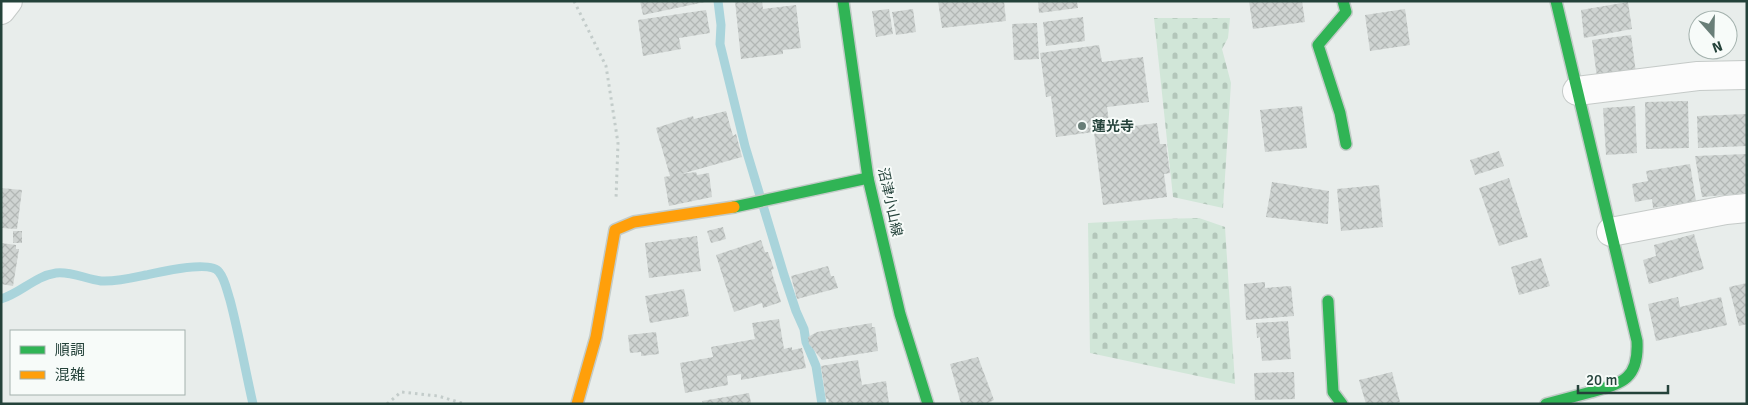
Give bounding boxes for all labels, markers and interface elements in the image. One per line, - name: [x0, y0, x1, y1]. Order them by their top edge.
- north arrow: [1688, 10, 1738, 60]
- text: N: [1710, 37, 1725, 56]
- place label: 蓮光寺: [1092, 118, 1134, 135]
- marker: 蓮光寺: [1076, 120, 1088, 132]
- street label: 沼津小山線: [874, 166, 906, 238]
- legend: [10, 330, 185, 395]
- text: 順調: [55, 341, 85, 359]
- scale bar: [1578, 362, 1668, 394]
- text: 混雑: [55, 366, 85, 384]
- text: 20 m: [1586, 371, 1617, 389]

